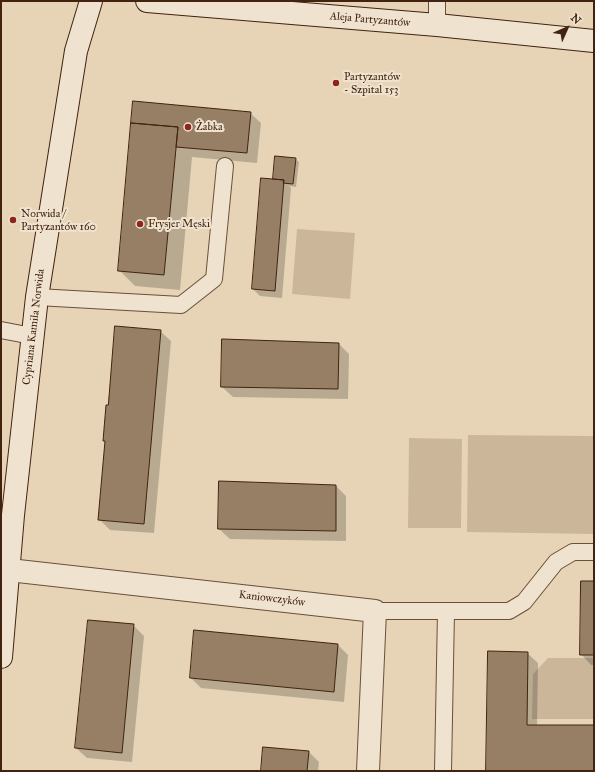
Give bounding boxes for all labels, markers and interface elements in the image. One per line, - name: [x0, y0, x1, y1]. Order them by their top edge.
- north arrow: [547, 8, 587, 48]
- street label: Aleja Partyzantów: [329, 10, 411, 30]
- text: N: [568, 11, 584, 27]
- place label: Partyzantów - Szpital 153: [344, 70, 400, 96]
- marker: Partyzantów - Szpital 153: [331, 78, 341, 88]
- place label: Żabka: [196, 120, 223, 134]
- marker: Żabka: [183, 122, 193, 132]
- place label: Norwida / Partyzantów 160: [21, 207, 96, 233]
- marker: Norwida / Partyzantów 160: [8, 215, 18, 225]
- place label: Frysjer Męski: [148, 217, 210, 231]
- marker: Frysjer Męski: [135, 219, 145, 229]
- street label: Cypriana Kamila Norwida: [20, 268, 48, 386]
- street label: Kaniowczyków: [238, 588, 306, 610]

